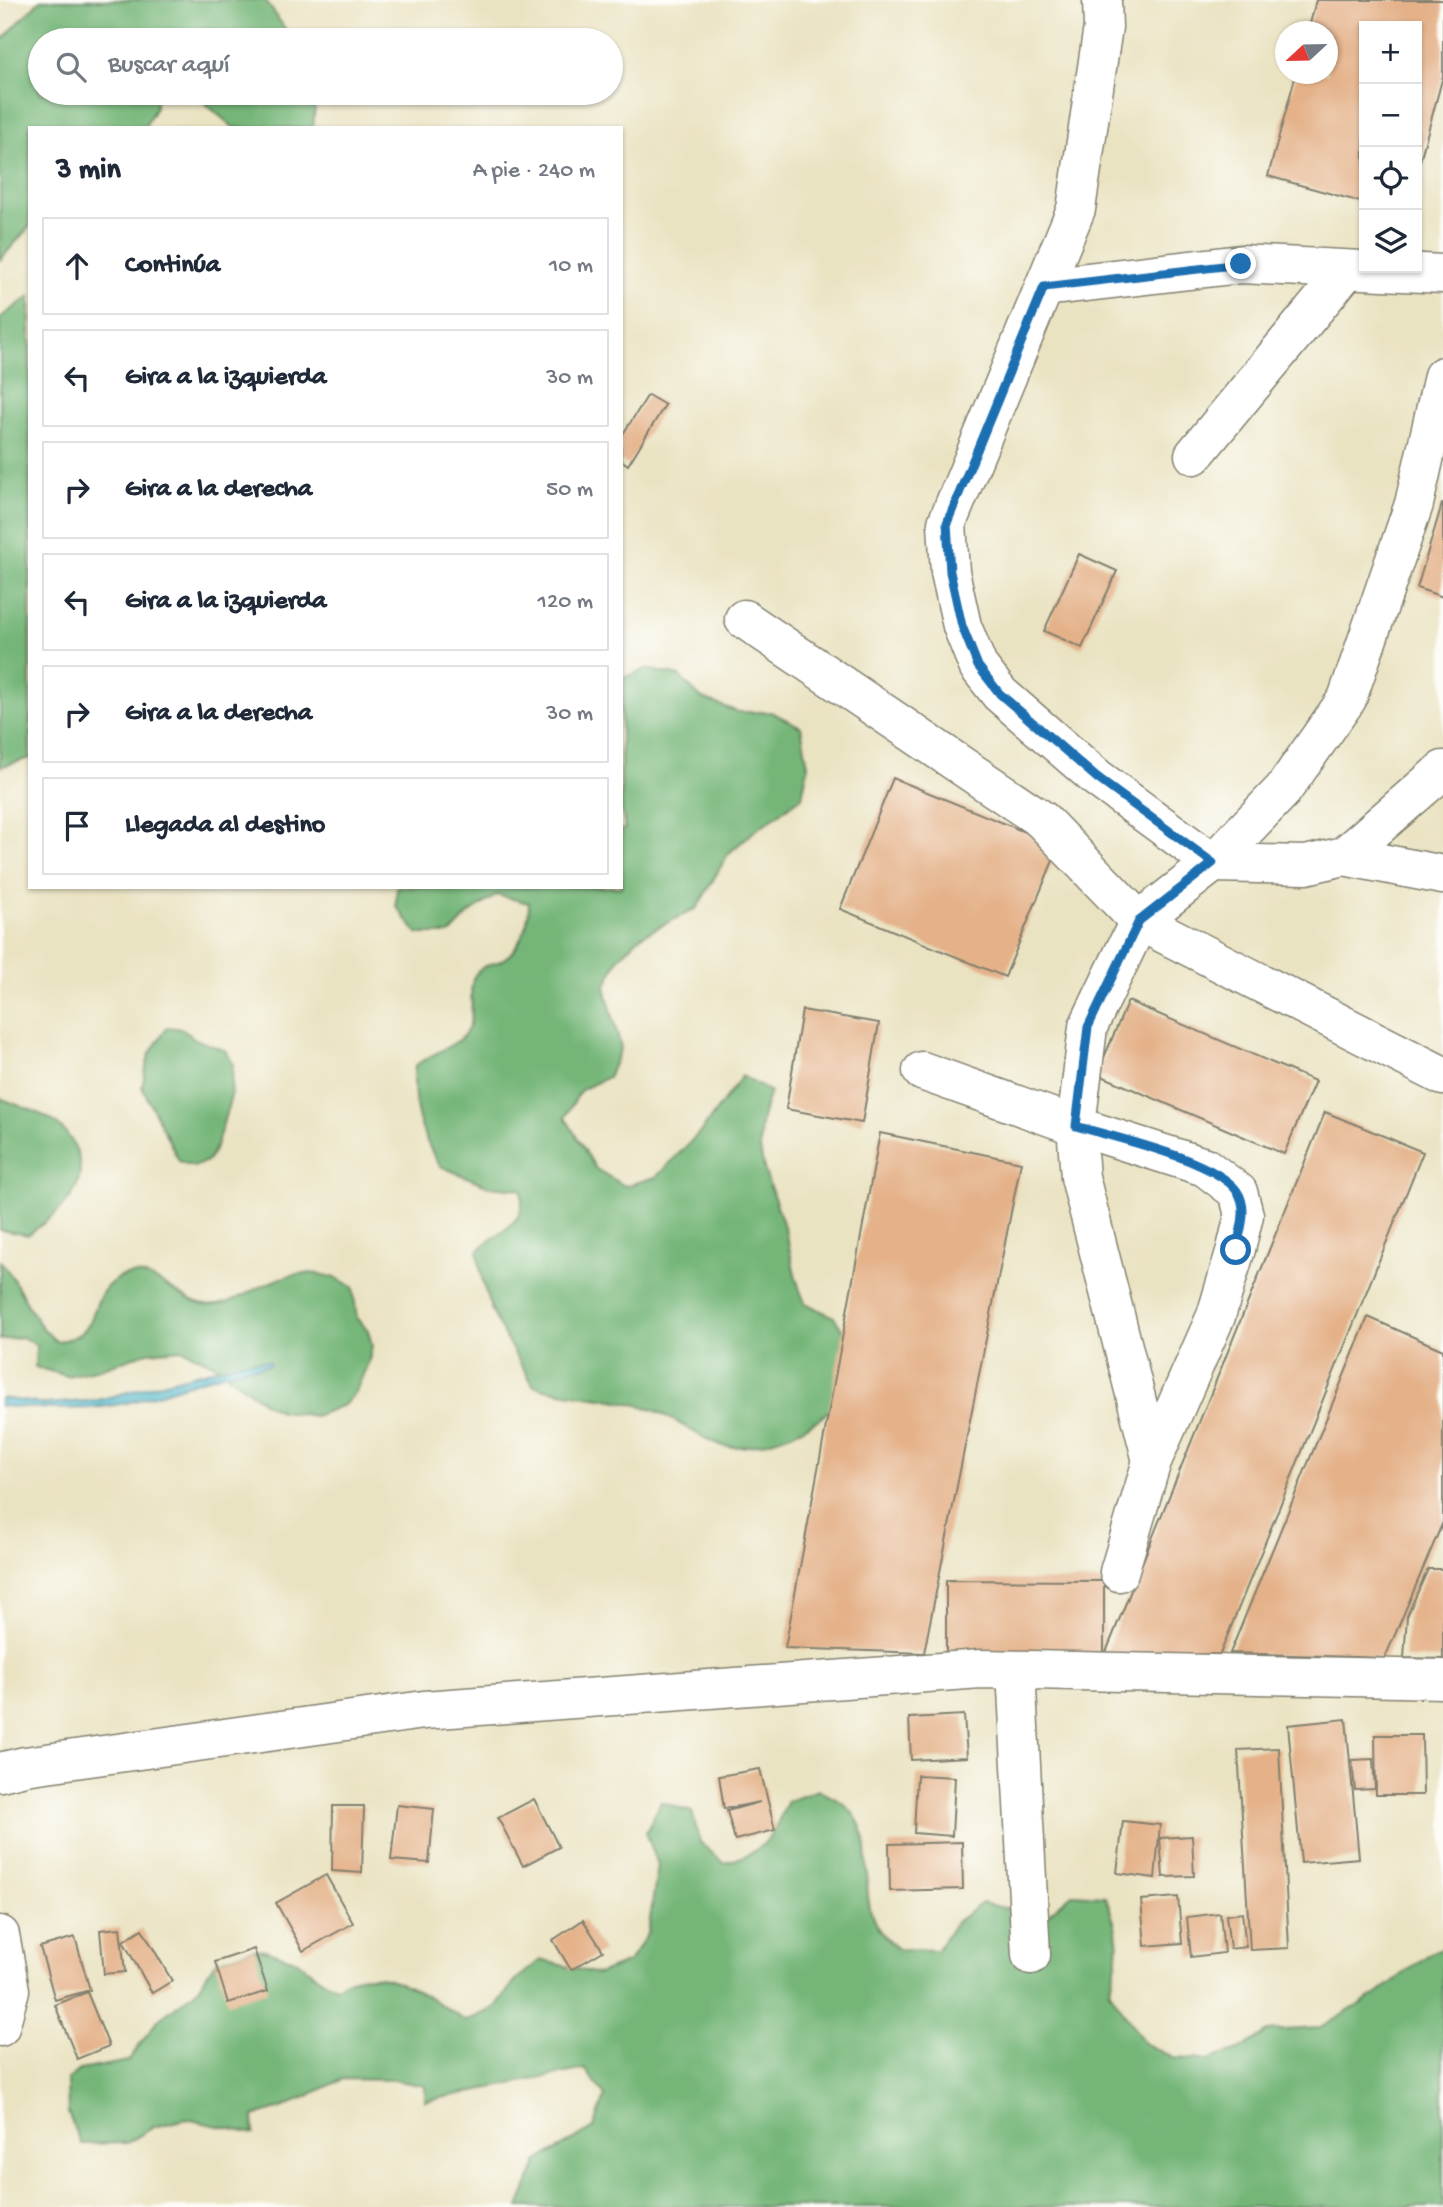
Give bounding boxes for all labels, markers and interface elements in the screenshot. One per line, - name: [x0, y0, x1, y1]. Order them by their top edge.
- north arrow: [1275, 21, 1338, 84]
- map controls: [1359, 21, 1422, 273]
- button: +: [1359, 21, 1422, 84]
- search box: [28, 28, 623, 105]
- icon: search: [52, 48, 90, 86]
- text: Buscar aquí: [108, 51, 230, 82]
- button: −: [1359, 84, 1422, 147]
- button: locate: [1359, 147, 1422, 210]
- text: 3 min: [56, 154, 121, 189]
- text: A pie · 240 m: [473, 158, 595, 185]
- button: layers: [1359, 210, 1422, 273]
- icon: ahead: [58, 247, 96, 285]
- route end: [1225, 248, 1256, 279]
- text: Continúa: [125, 251, 220, 282]
- text: 10 m: [549, 253, 593, 280]
- icon: left: [58, 359, 96, 397]
- text: Gira a la izquierda: [125, 363, 327, 394]
- text: 30 m: [546, 365, 593, 392]
- icon: right: [58, 471, 96, 509]
- text: Gira a la derecha: [125, 475, 312, 506]
- text: 50 m: [546, 477, 593, 504]
- icon: left: [58, 583, 96, 621]
- text: Gira a la izquierda: [125, 587, 327, 618]
- text: 120 m: [538, 589, 593, 616]
- icon: right: [58, 695, 96, 733]
- text: Gira a la derecha: [125, 699, 312, 730]
- text: 30 m: [546, 701, 593, 728]
- icon: arrive: [58, 807, 96, 845]
- text: Llegada al destino: [125, 811, 325, 842]
- route start: [1220, 1234, 1251, 1265]

